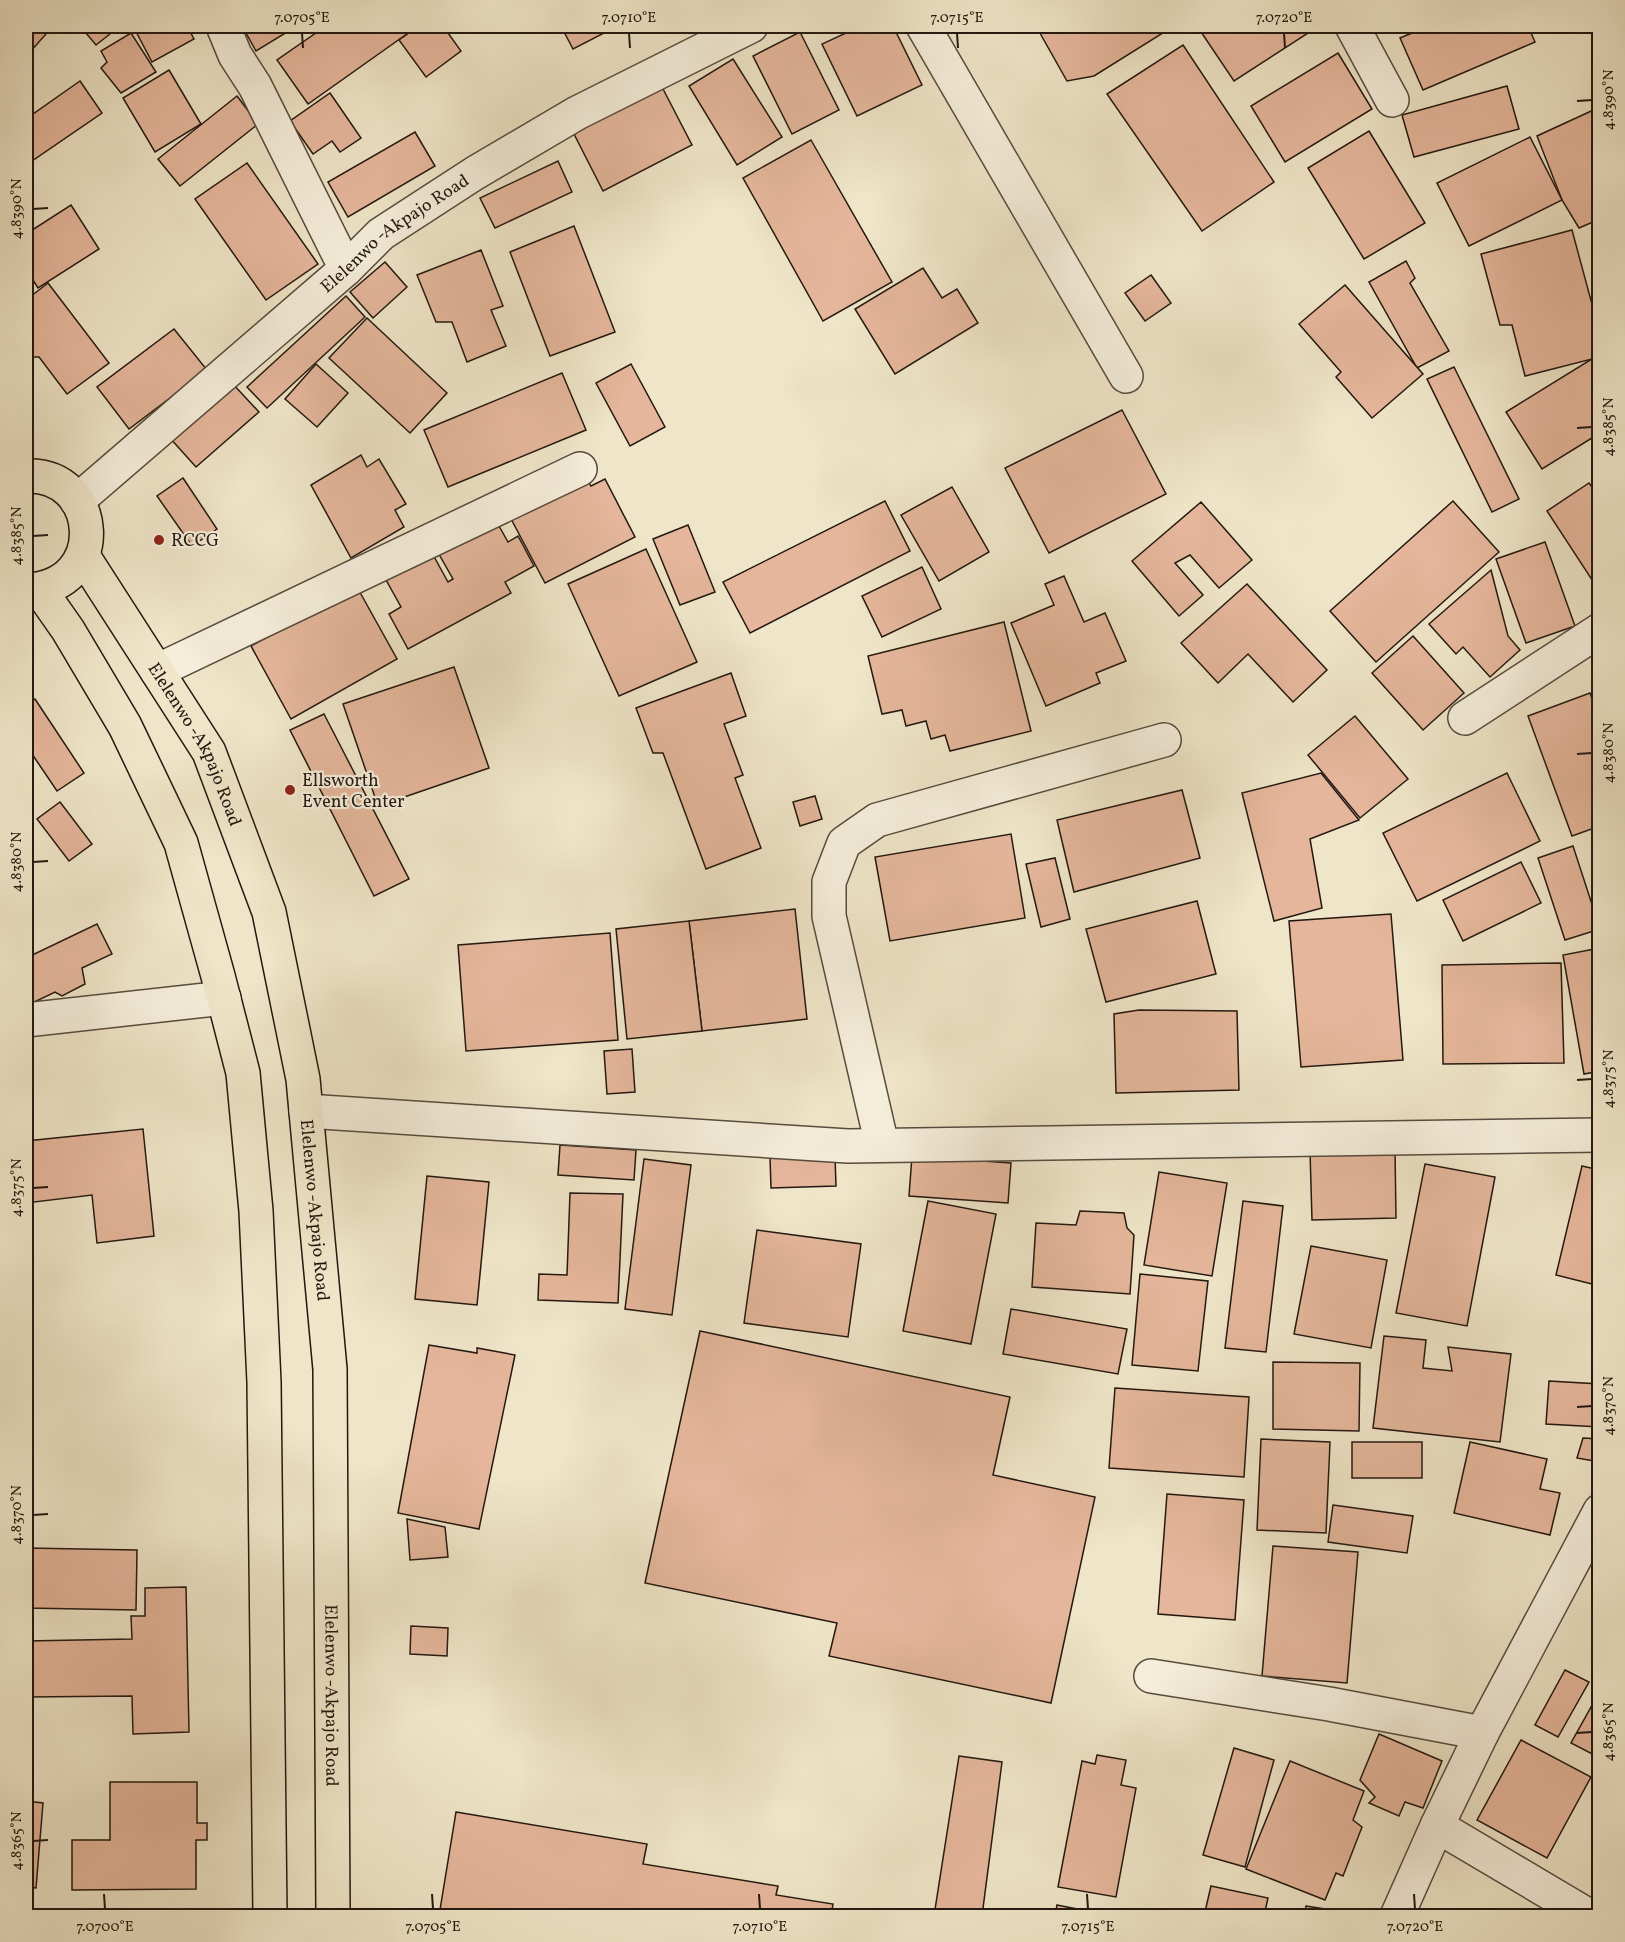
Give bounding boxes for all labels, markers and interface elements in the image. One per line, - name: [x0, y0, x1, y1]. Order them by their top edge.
- text: 7.0705°E: [274, 8, 330, 29]
- text: 7.0710°E: [602, 8, 656, 29]
- text: 7.0715°E: [930, 8, 984, 29]
- text: 7.0720°E: [1256, 8, 1312, 29]
- text: 4.8390°N: [1599, 69, 1620, 131]
- street label: Elelenwo -Akpajo Road: [316, 169, 475, 300]
- text: 4.8390°N: [7, 178, 28, 240]
- text: 4.8385°N: [1599, 397, 1620, 457]
- text: 4.8385°N: [7, 506, 28, 566]
- place label: RCCG: [171, 529, 219, 554]
- marker: RCCG: [152, 533, 166, 547]
- street label: Elelenwo -Akpajo Road: [141, 658, 247, 830]
- text: 4.8380°N: [1599, 723, 1620, 783]
- place label: Ellsworth Event Center: [302, 769, 405, 815]
- marker: Ellsworth Event Center: [283, 783, 297, 797]
- text: 4.8380°N: [7, 832, 28, 892]
- text: 4.8375°N: [1599, 1049, 1620, 1109]
- street label: Elelenwo -Akpajo Road: [293, 1118, 335, 1302]
- text: 4.8375°N: [7, 1158, 28, 1218]
- text: 4.8370°N: [1599, 1376, 1620, 1436]
- text: 4.8370°N: [7, 1485, 28, 1545]
- street label: Elelenwo -Akpajo Road: [317, 1604, 343, 1787]
- text: 4.8365°N: [1599, 1702, 1620, 1762]
- text: 4.8365°N: [7, 1811, 28, 1871]
- text: 7.0700°E: [76, 1917, 134, 1938]
- text: 7.0705°E: [405, 1917, 461, 1938]
- text: 7.0710°E: [733, 1917, 787, 1938]
- text: 7.0715°E: [1061, 1917, 1115, 1938]
- text: 7.0720°E: [1387, 1917, 1443, 1938]

